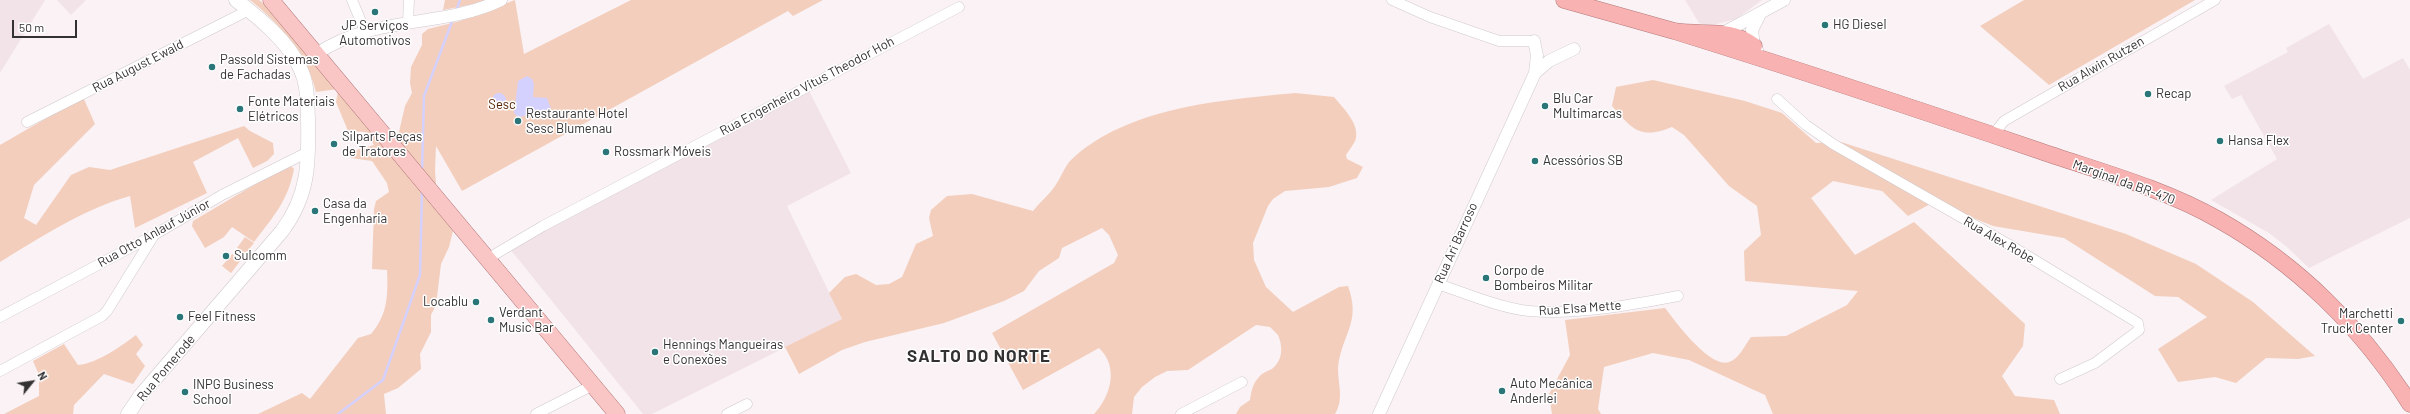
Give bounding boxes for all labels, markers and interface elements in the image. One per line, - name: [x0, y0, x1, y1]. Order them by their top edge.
- marker: JP Serviços Automotivos: [370, 7, 380, 17]
- scale bar: [14, 12, 79, 38]
- place label: HG Diesel: [1833, 17, 1886, 33]
- place label: JP Serviços Automotivos: [339, 18, 411, 49]
- text: 50 m: [19, 20, 44, 34]
- marker: HG Diesel: [1820, 20, 1830, 30]
- street label: Rua Engenheiro Vitus Theodor Hoh: [717, 33, 897, 139]
- street label: Rua Alwin Rutzen: [2055, 33, 2147, 95]
- street label: Rua August Ewald: [90, 36, 186, 96]
- place label: Passold Sistemas de Fachadas: [220, 52, 319, 83]
- marker: Passold Sistemas de Fachadas: [207, 62, 217, 72]
- place label: Recap: [2156, 86, 2191, 102]
- marker: Recap: [2143, 89, 2153, 99]
- place label: Blu Car Multimarcas: [1553, 91, 1622, 122]
- place label: Fonte Materiais Elétricos: [248, 94, 335, 125]
- park label: Sesc: [488, 97, 516, 113]
- marker: Blu Car Multimarcas: [1540, 101, 1550, 111]
- marker: Fonte Materiais Elétricos: [235, 104, 245, 114]
- place label: Restaurante Hotel Sesc Blumenau: [526, 106, 628, 137]
- marker: Restaurante Hotel Sesc Blumenau: [513, 116, 523, 126]
- place label: Silparts Peças de Tratores: [342, 129, 422, 160]
- place label: Hansa Flex: [2228, 133, 2289, 149]
- marker: Hansa Flex: [2215, 136, 2225, 146]
- marker: Silparts Peças de Tratores: [329, 139, 339, 149]
- place label: Rossmark Móveis: [614, 144, 711, 160]
- marker: Rossmark Móveis: [601, 147, 611, 157]
- place label: Acessórios SB: [1543, 153, 1623, 169]
- marker: Acessórios SB: [1530, 156, 1540, 166]
- street label: Marginal da BR-470: [2071, 156, 2177, 208]
- street label: Rua Otto Anlauf Júnior: [95, 195, 213, 271]
- place label: Casa da Engenharia: [323, 196, 387, 227]
- street label: Rua Ari Barroso: [1431, 200, 1481, 286]
- marker: Casa da Engenharia: [310, 206, 320, 216]
- street label: Rua Alex Robe: [1961, 213, 2037, 267]
- place label: Sulcomm: [234, 248, 287, 264]
- marker: Sulcomm: [221, 251, 231, 261]
- place label: Corpo de Bombeiros Militar: [1494, 263, 1593, 294]
- marker: Corpo de Bombeiros Militar: [1481, 273, 1491, 283]
- place label: Locablu: [423, 294, 468, 310]
- marker: Locablu: [471, 297, 481, 307]
- street label: Rua Elsa Mette: [1538, 297, 1622, 319]
- place label: Verdant Music Bar: [499, 305, 554, 336]
- place label: Marchetti Truck Center: [2321, 306, 2393, 337]
- place label: Feel Fitness: [188, 309, 256, 325]
- marker: Feel Fitness: [175, 312, 185, 322]
- marker: Verdant Music Bar: [486, 315, 496, 325]
- marker: Marchetti Truck Center: [2396, 316, 2406, 326]
- street label: Rua Pomerode: [134, 332, 198, 404]
- place label: Hennings Mangueiras e Conexões: [663, 337, 783, 368]
- district label: SALTO DO NORTE: [907, 346, 1051, 366]
- marker: Hennings Mangueiras e Conexões: [650, 347, 660, 357]
- north arrow: [12, 362, 52, 402]
- text: N: [35, 369, 50, 382]
- place label: Auto Mecânica Anderlei: [1510, 376, 1592, 407]
- place label: INPG Business School: [193, 377, 274, 408]
- marker: Auto Mecânica Anderlei: [1497, 386, 1507, 396]
- marker: INPG Business School: [180, 387, 190, 397]

